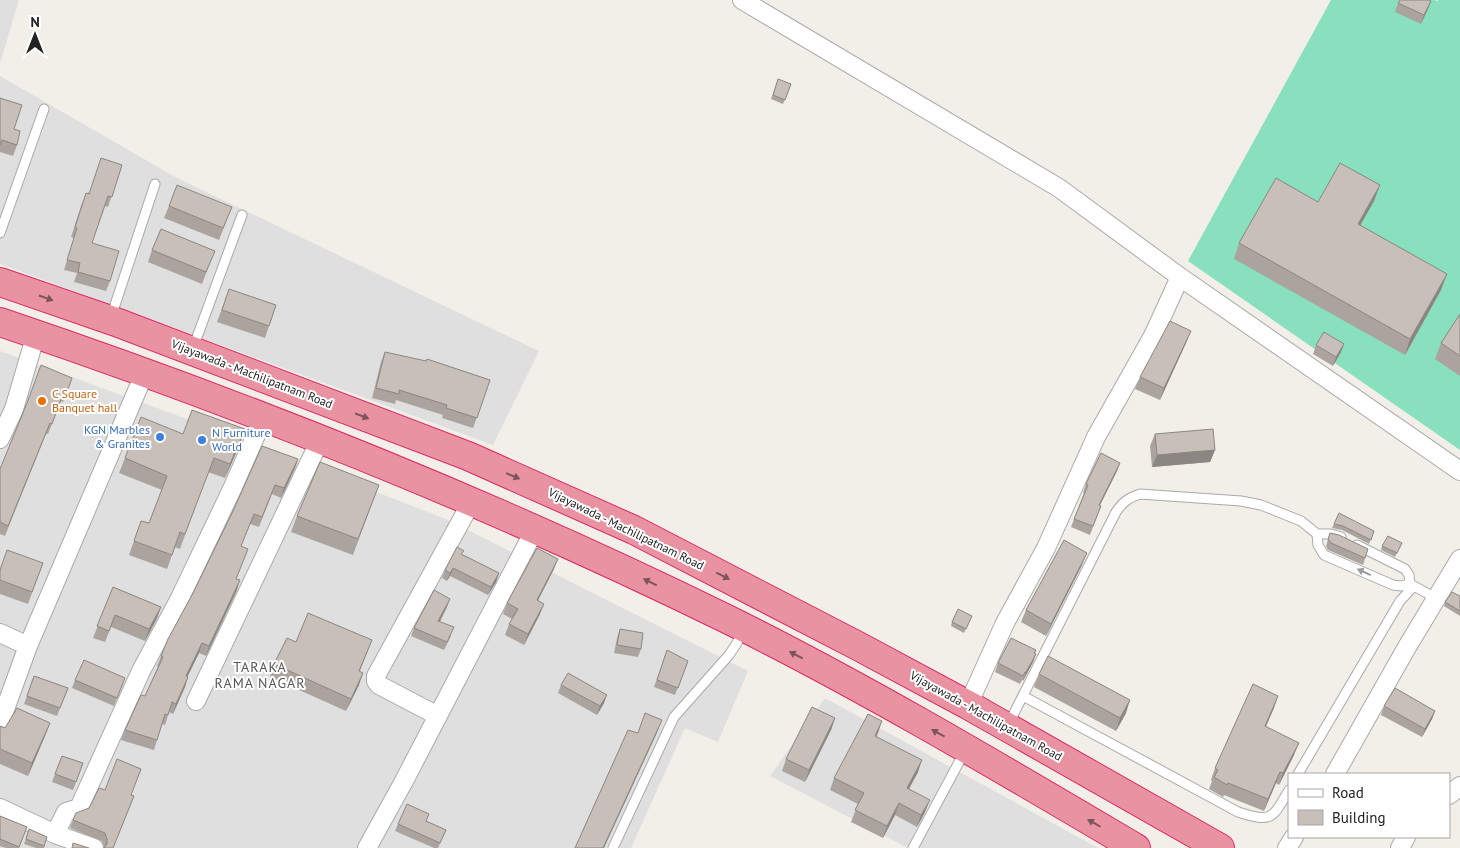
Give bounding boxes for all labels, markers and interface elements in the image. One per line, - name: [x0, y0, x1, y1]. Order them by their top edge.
- north arrow: [10, 10, 60, 60]
- text: N: [30, 13, 40, 31]
- one-way arrow: [39, 294, 54, 302]
- street label: Vijayawada - Machilipatnam Road: [169, 335, 335, 411]
- place label: C Square Banquet hall: [52, 386, 118, 415]
- marker: C Square Banquet hall: [36, 395, 48, 407]
- one-way arrow: [355, 412, 370, 420]
- place label: KGN Marbles & Granites: [84, 422, 150, 451]
- place label: N Furniture World: [212, 425, 271, 454]
- marker: KGN Marbles & Granites: [154, 431, 166, 443]
- marker: N Furniture World: [196, 434, 208, 446]
- one-way arrow: [506, 472, 520, 480]
- street label: Vijayawada - Machilipatnam Road: [545, 484, 707, 573]
- one-way arrow: [1357, 568, 1371, 576]
- one-way arrow: [716, 572, 730, 580]
- one-way arrow: [643, 578, 657, 586]
- one-way arrow: [788, 651, 803, 659]
- district label: TARAKA RAMA NAGAR: [215, 658, 305, 692]
- street label: Vijayawada - Machilipatnam Road: [907, 667, 1065, 764]
- one-way arrow: [931, 728, 945, 737]
- legend: [1288, 773, 1450, 838]
- text: Road: [1332, 783, 1364, 802]
- text: Building: [1332, 808, 1386, 827]
- one-way arrow: [1087, 819, 1100, 828]

